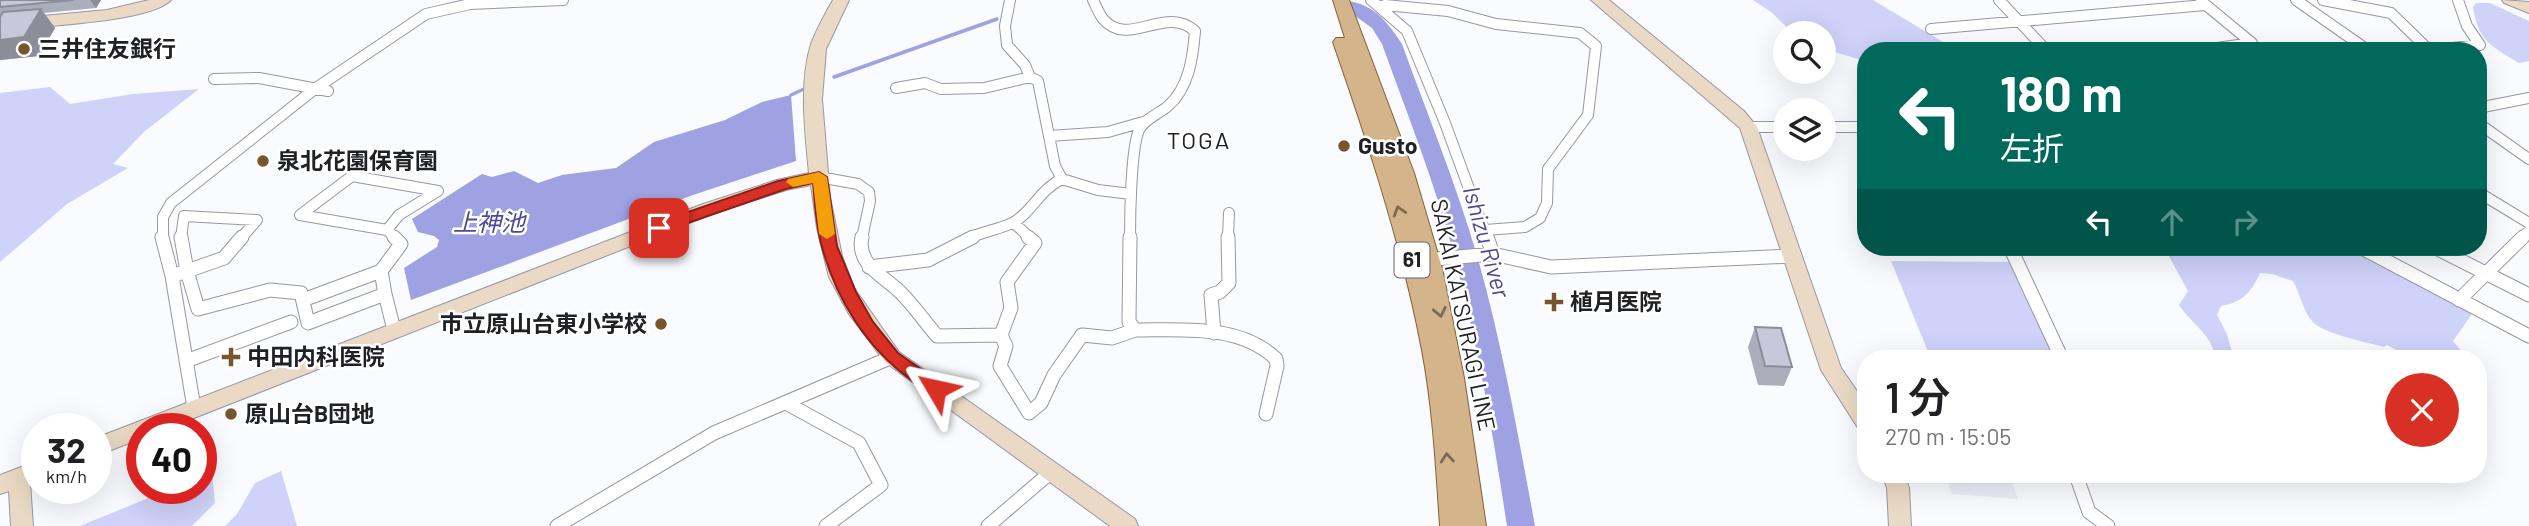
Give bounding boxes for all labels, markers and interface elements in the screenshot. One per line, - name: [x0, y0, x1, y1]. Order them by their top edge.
- map controls: [1773, 21, 1836, 161]
- button: search: [1773, 21, 1836, 84]
- place label: 三井住友銀行: [38, 34, 176, 62]
- marker: 三井住友銀行: [16, 41, 32, 57]
- text: 180 m: [2000, 63, 2123, 122]
- icon: left: [1885, 70, 1976, 161]
- button: layers: [1773, 98, 1836, 161]
- district label: TOGA: [1167, 125, 1231, 154]
- text: 左折: [2000, 128, 2064, 166]
- place label: Gusto: [1358, 131, 1418, 159]
- marker: Gusto: [1336, 138, 1352, 154]
- place label: 泉北花園保育園: [277, 146, 438, 174]
- marker: 泉北花園保育園: [255, 153, 271, 169]
- water label: Ishizu River: [1458, 182, 1518, 302]
- street label: SAKAI KATSURAGI LINE: [1426, 196, 1502, 433]
- pin: [629, 198, 689, 258]
- icon: left: [2080, 203, 2118, 241]
- icon: ahead: [2153, 203, 2191, 241]
- icon: right: [2226, 203, 2264, 241]
- one-way arrow: [1393, 205, 1407, 218]
- water label: 上神池: [453, 207, 527, 236]
- icon: arrive: [640, 209, 678, 247]
- road number: 61: [1394, 243, 1430, 278]
- place label: 植月医院: [1570, 287, 1662, 315]
- marker: 植月医院: [1544, 292, 1564, 312]
- one-way arrow: [1431, 306, 1446, 318]
- place label: 市立原山台東小学校: [440, 309, 647, 337]
- marker: 市立原山台東小学校: [653, 316, 669, 332]
- place label: 中田内科医院: [247, 342, 385, 370]
- marker: 中田内科医院: [221, 347, 241, 367]
- position arrow: [899, 352, 973, 426]
- text: 1 分: [1885, 371, 1950, 421]
- button: close: [2385, 373, 2459, 447]
- place label: 原山台B団地: [245, 399, 374, 427]
- marker: 原山台B団地: [223, 406, 239, 422]
- speed limit sign: 40: [126, 413, 217, 504]
- text: 270 m · 15:05: [1885, 422, 2011, 450]
- text: 32: [47, 428, 86, 470]
- one-way arrow: [1440, 452, 1455, 463]
- text: km/h: [46, 465, 87, 487]

